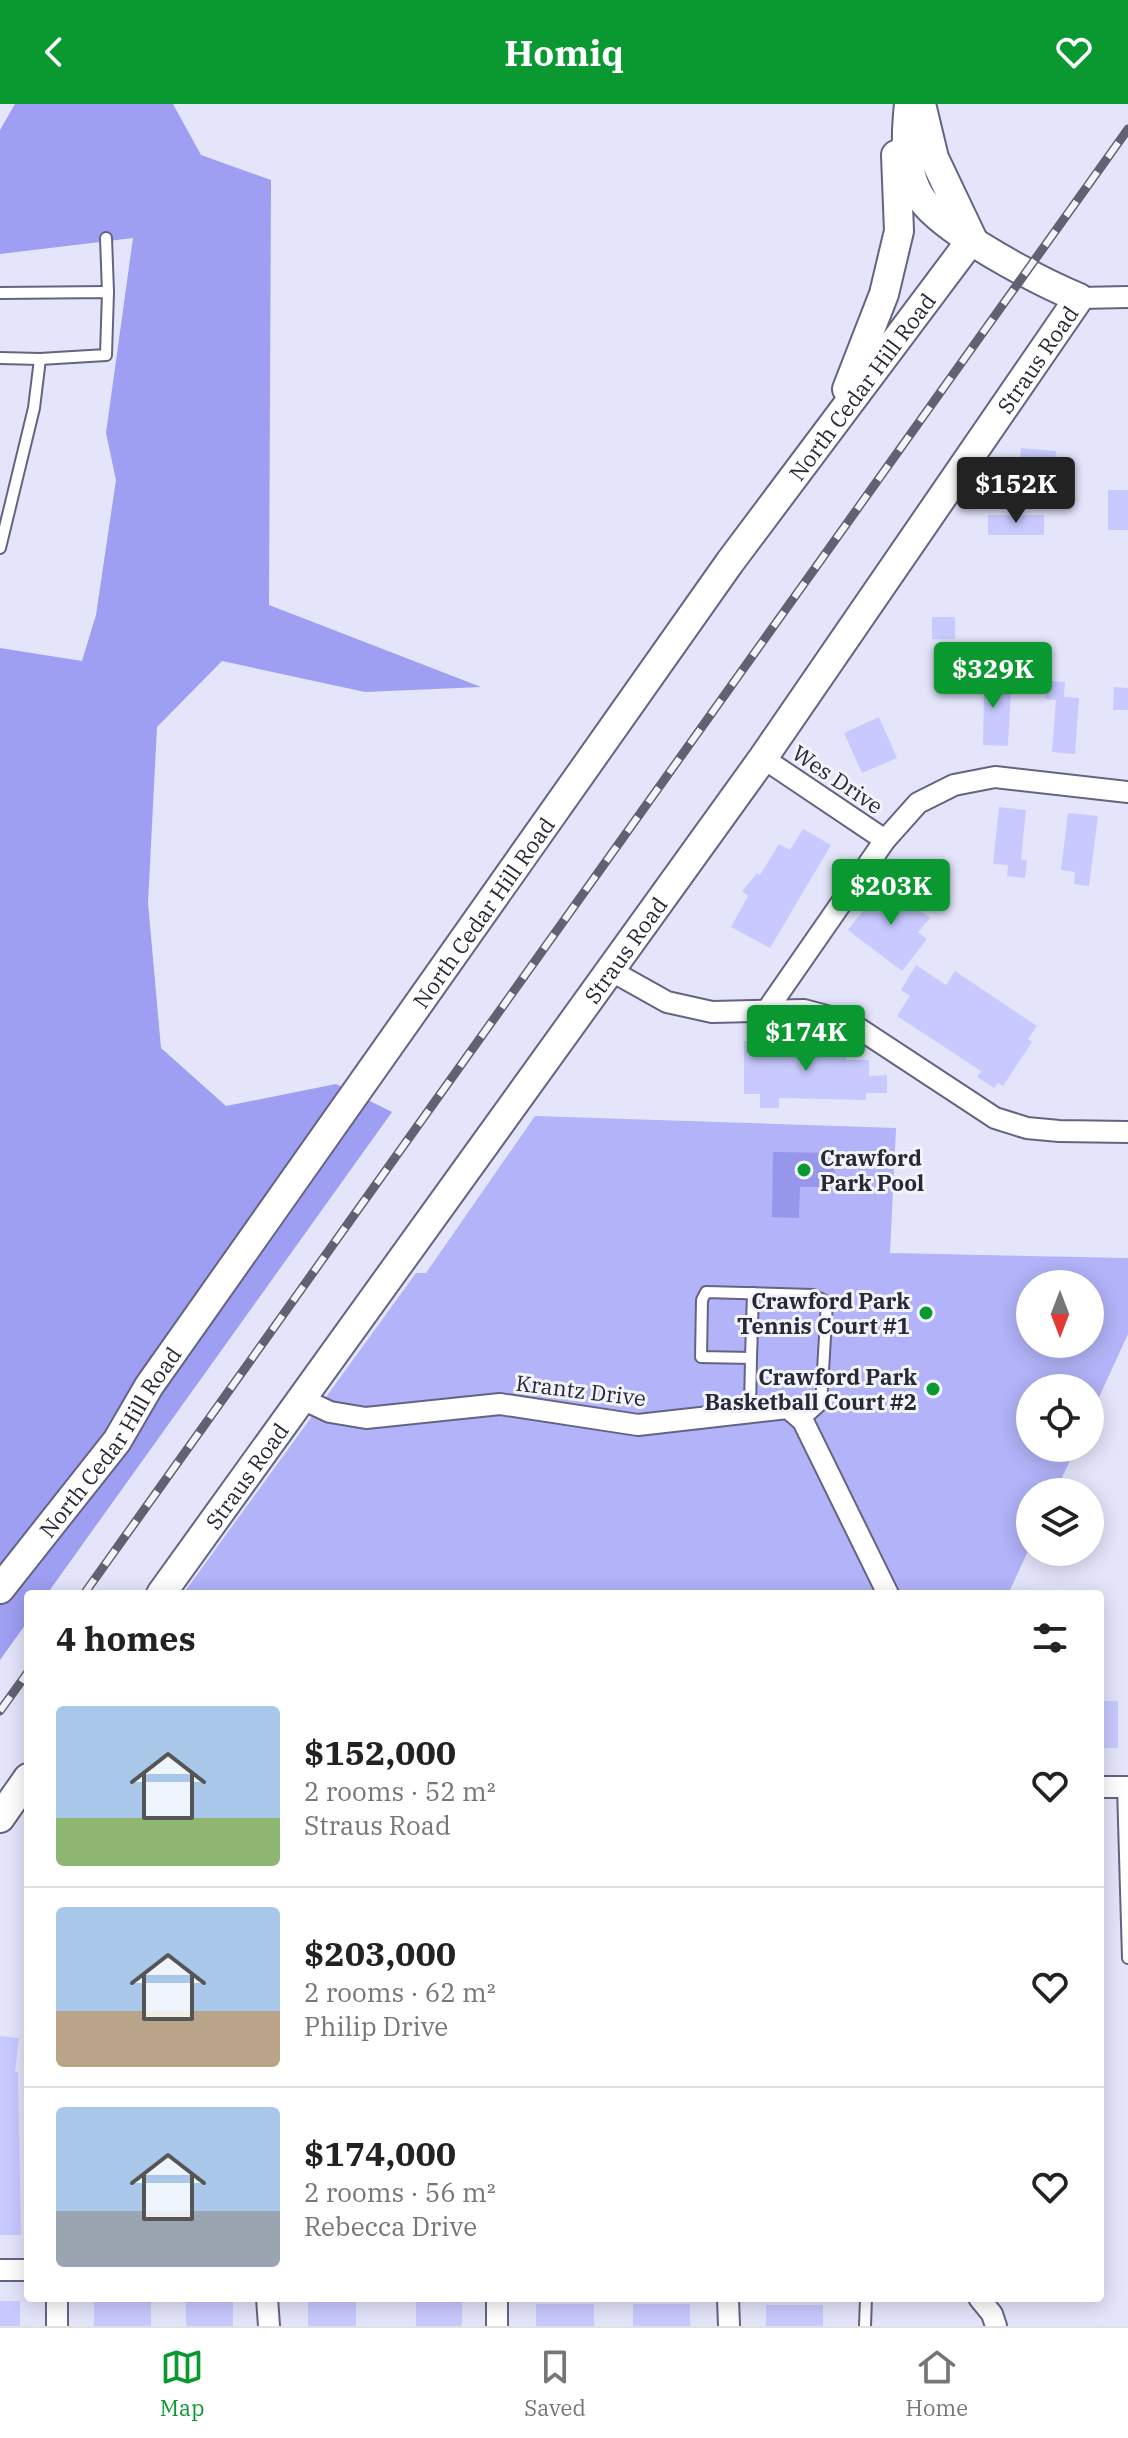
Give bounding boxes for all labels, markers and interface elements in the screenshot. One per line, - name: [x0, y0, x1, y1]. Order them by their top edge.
- text: Homiq: [504, 29, 624, 76]
- icon: back: [32, 30, 76, 74]
- icon: heart: [1052, 30, 1096, 74]
- street label: North Cedar Hill Road: [782, 287, 941, 486]
- street label: Straus Road: [990, 300, 1084, 419]
- pin: $152K: [960, 457, 1072, 525]
- text: $152K: [975, 466, 1057, 500]
- pin: $329K: [937, 642, 1049, 710]
- text: $329K: [952, 651, 1034, 685]
- street label: Wes Drive: [787, 738, 889, 820]
- street label: North Cedar Hill Road: [406, 811, 560, 1014]
- pin: $203K: [835, 859, 947, 927]
- text: $203K: [850, 868, 932, 902]
- street label: Straus Road: [577, 891, 673, 1009]
- pin: $174K: [750, 1005, 862, 1073]
- text: $174K: [765, 1014, 847, 1048]
- place label: Crawford Park Pool: [820, 1143, 924, 1197]
- marker: Crawford Park Pool: [795, 1161, 813, 1179]
- north arrow: [1016, 1270, 1104, 1358]
- map controls: [1016, 1270, 1104, 1566]
- place label: Crawford Park Tennis Court #1: [737, 1286, 910, 1340]
- marker: Crawford Park Tennis Court #1: [917, 1304, 935, 1322]
- street label: North Cedar Hill Road: [32, 1341, 187, 1543]
- place label: Crawford Park Basketball Court #2: [705, 1362, 917, 1416]
- street label: Krantz Drive: [514, 1368, 648, 1412]
- button: locate: [1016, 1374, 1104, 1462]
- marker: Crawford Park Basketball Court #2: [924, 1380, 942, 1398]
- street label: Straus Road: [198, 1417, 294, 1534]
- button: layers: [1016, 1478, 1104, 1566]
- text: 4 homes: [56, 1616, 196, 1660]
- icon: filters: [1028, 1616, 1072, 1660]
- text: $152,000: [304, 1730, 456, 1774]
- icon: home: [120, 1738, 216, 1834]
- icon: heart: [1028, 1764, 1072, 1808]
- text: 2 rooms · 52 m²: [304, 1774, 496, 1808]
- text: Straus Road: [304, 1808, 451, 1842]
- text: $203,000: [304, 1931, 456, 1975]
- icon: home: [120, 1939, 216, 2035]
- icon: heart: [1028, 1965, 1072, 2009]
- text: 2 rooms · 62 m²: [304, 1975, 496, 2009]
- text: Philip Drive: [304, 2009, 448, 2043]
- text: $174,000: [304, 2131, 456, 2175]
- icon: home: [120, 2139, 216, 2235]
- icon: heart: [1028, 2165, 1072, 2209]
- text: 2 rooms · 56 m²: [304, 2175, 496, 2209]
- text: Rebecca Drive: [304, 2209, 477, 2243]
- tab: Map: [160, 2345, 205, 2422]
- tab: Saved: [524, 2345, 586, 2422]
- tab: Home: [906, 2345, 968, 2422]

